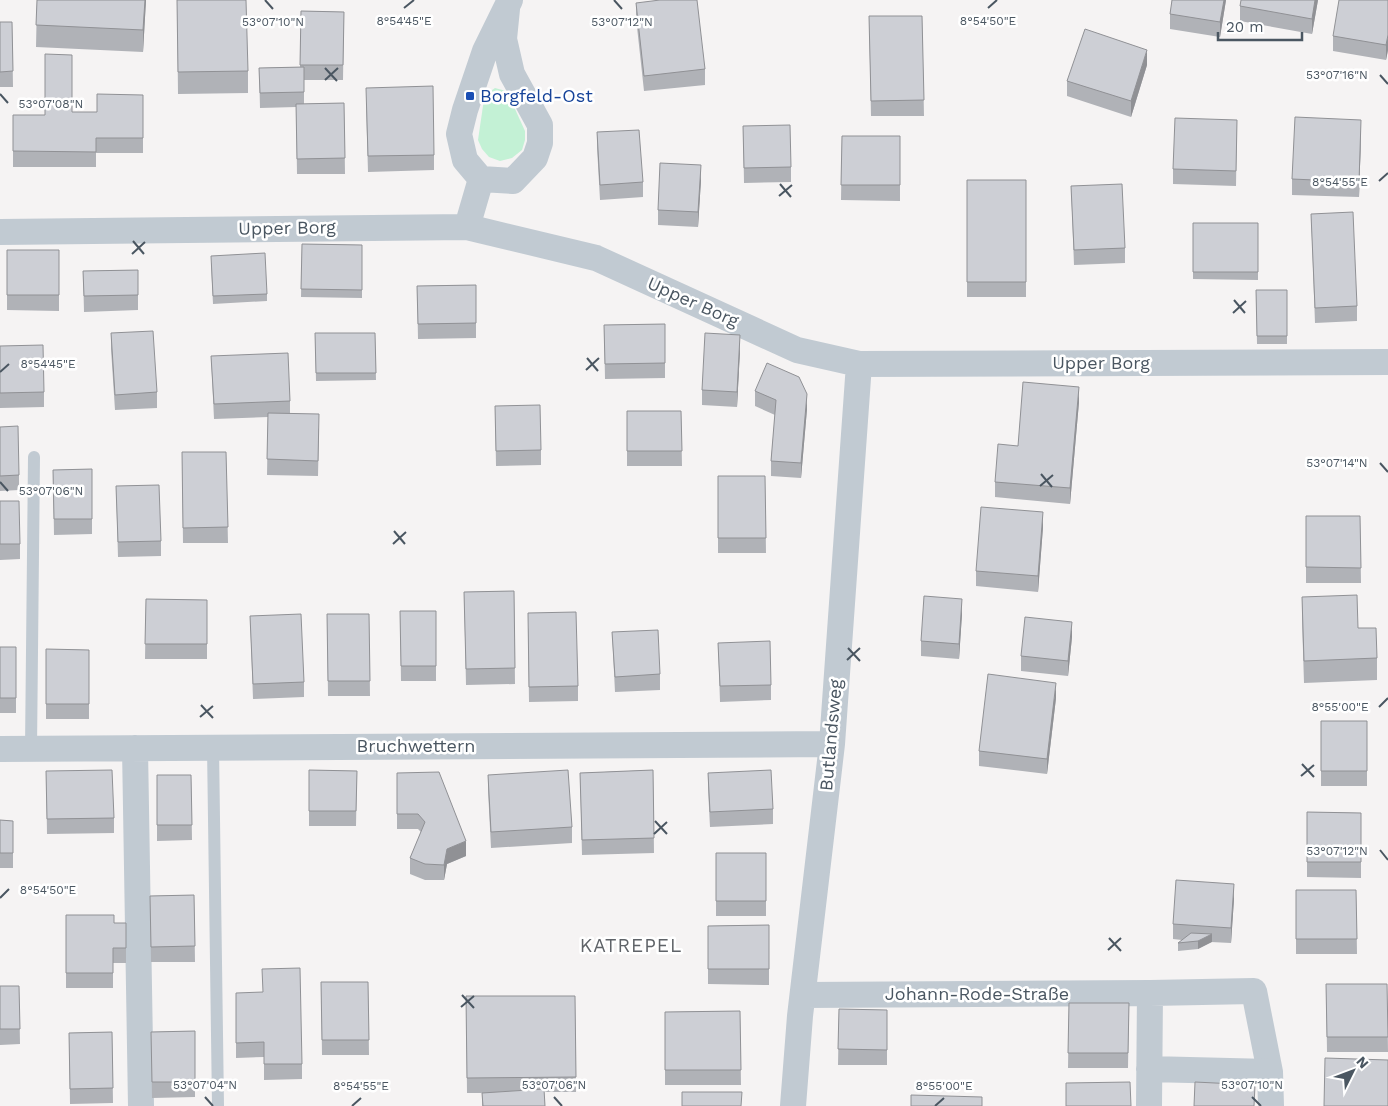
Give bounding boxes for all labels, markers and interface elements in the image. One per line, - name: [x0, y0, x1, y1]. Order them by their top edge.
- scale bar: [1218, 10, 1302, 42]
- text: 8°54'45"E: [376, 14, 432, 28]
- text: 8°54'50"E: [960, 14, 1017, 28]
- text: 53°07'10"N: [242, 15, 304, 29]
- text: 53°07'12"N: [591, 15, 653, 29]
- text: 20 m: [1226, 18, 1264, 36]
- text: 53°07'16"N: [1306, 68, 1368, 82]
- place label: Borgfeld-Ost: [480, 85, 593, 106]
- marker: Borgfeld-Ost: [464, 90, 476, 102]
- text: 53°07'08"N: [19, 97, 83, 111]
- text: 8°54'55"E: [1312, 175, 1368, 189]
- street label: Upper Borg: [238, 216, 336, 239]
- street label: Upper Borg: [644, 272, 742, 331]
- street label: Upper Borg: [1052, 352, 1150, 373]
- text: 8°54'45"E: [20, 357, 76, 371]
- text: 53°07'14"N: [1306, 456, 1368, 470]
- text: 53°07'06"N: [19, 484, 83, 498]
- street label: Butlandsweg: [815, 678, 846, 792]
- text: 8°55'00"E: [1311, 700, 1369, 714]
- street label: Bruchwettern: [357, 735, 475, 756]
- text: 53°07'12"N: [1306, 844, 1368, 858]
- text: 8°54'50"E: [20, 883, 77, 897]
- district label: KATREPEL: [580, 934, 682, 957]
- street label: Johann-Rode-Straße: [885, 983, 1069, 1004]
- north arrow: [1328, 1046, 1378, 1096]
- text: N: [1353, 1053, 1372, 1072]
- text: 53°07'04"N: [173, 1078, 237, 1092]
- text: 53°07'06"N: [522, 1078, 586, 1092]
- text: 53°07'10"N: [1221, 1078, 1283, 1092]
- text: 8°54'55"E: [333, 1079, 389, 1093]
- text: 8°55'00"E: [915, 1079, 973, 1093]

